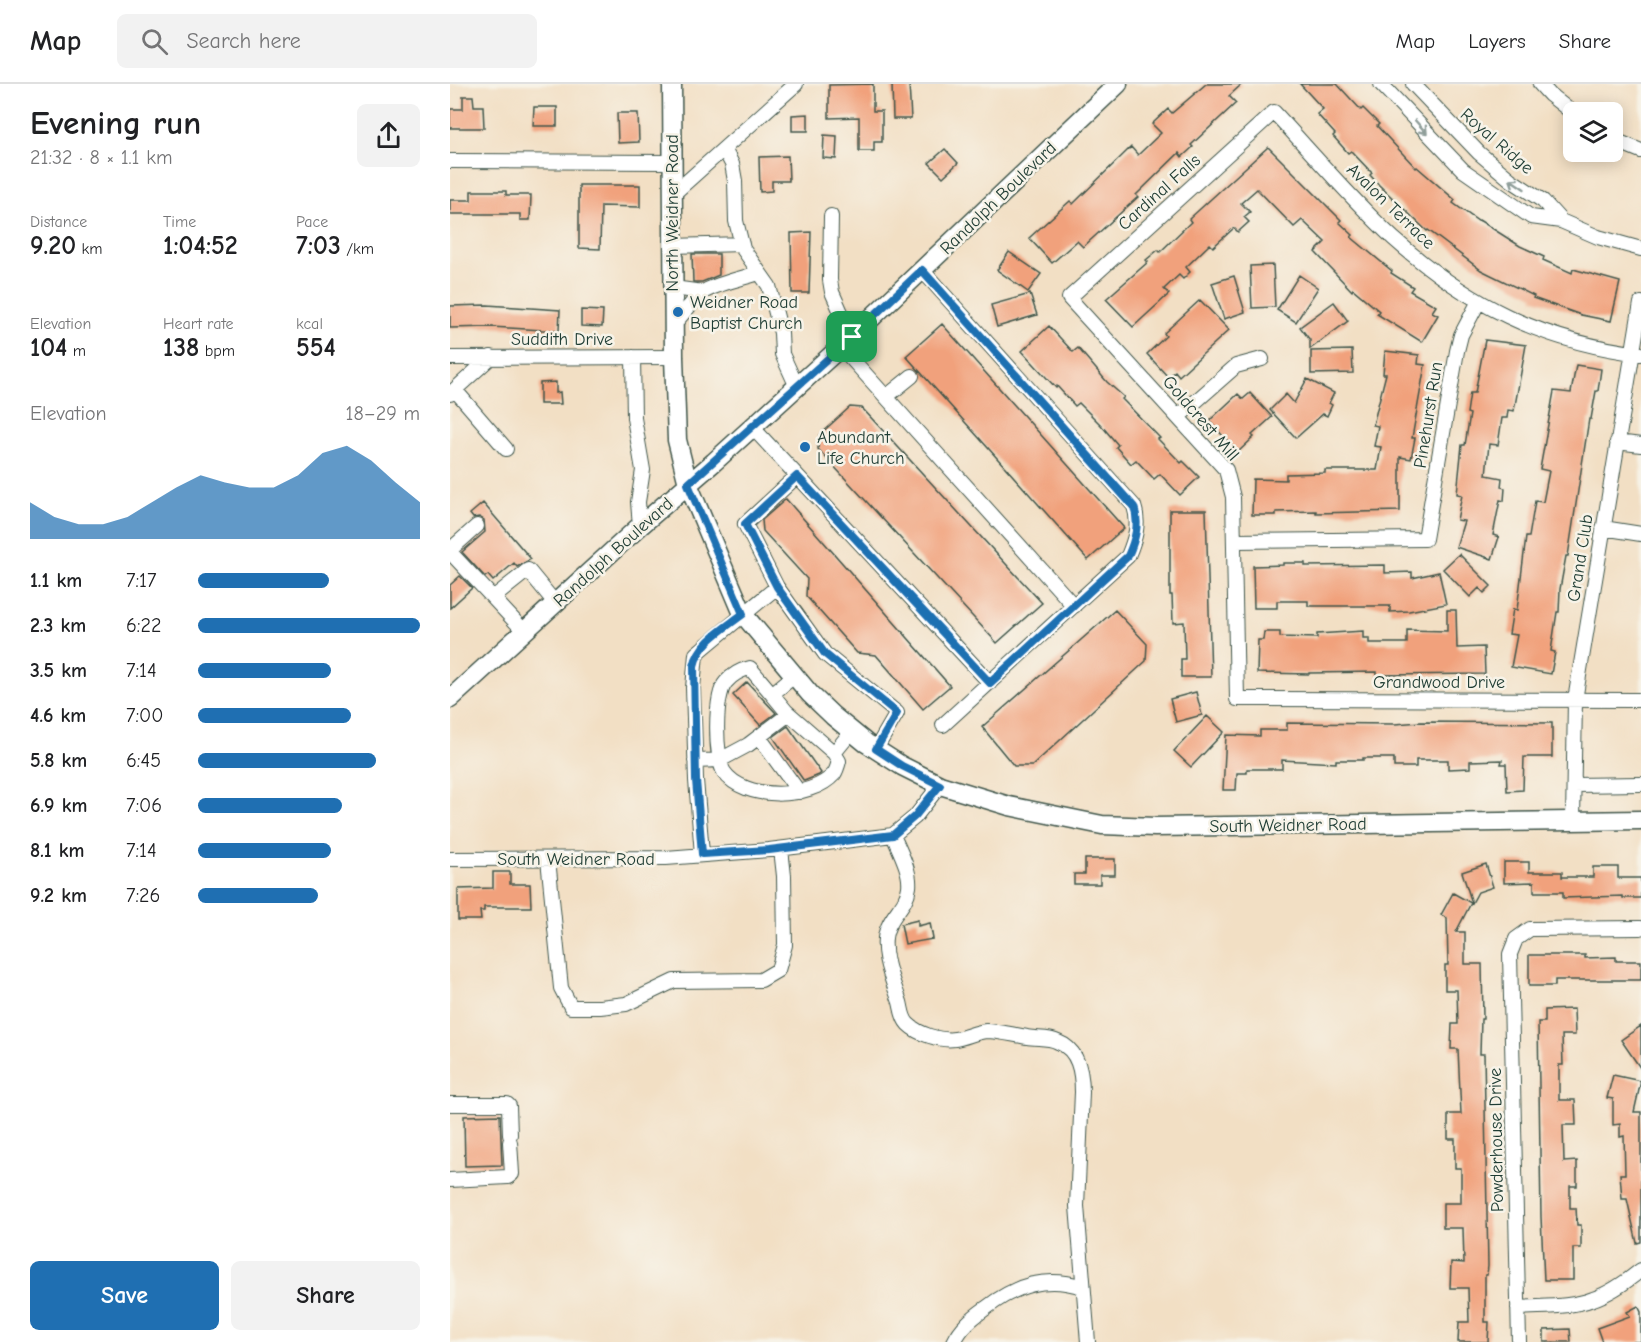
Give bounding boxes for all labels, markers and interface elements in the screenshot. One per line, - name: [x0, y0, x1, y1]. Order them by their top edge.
- search box: [117, 14, 537, 68]
- text: Map: [30, 25, 81, 57]
- icon: search: [138, 25, 171, 58]
- text: Search here: [186, 28, 301, 54]
- text: Map: [1396, 29, 1435, 53]
- text: Layers: [1468, 29, 1526, 53]
- text: Share: [1559, 29, 1611, 53]
- map controls: [1563, 102, 1623, 162]
- button: layers: [1563, 102, 1623, 162]
- text: Evening run: [30, 104, 201, 142]
- button: share: [357, 104, 420, 167]
- street label: Royal Ridge: [1456, 104, 1537, 179]
- one-way arrow: [1414, 119, 1428, 134]
- street label: North Weidner Road: [662, 134, 683, 292]
- street label: Randolph Boulevard: [936, 138, 1061, 259]
- text: 21:32 · 8 × 1.1 km: [30, 146, 172, 169]
- street label: Cardinal Falls: [1114, 150, 1205, 235]
- street label: Avalon Terrace: [1342, 159, 1439, 254]
- one-way arrow: [1508, 177, 1525, 190]
- text: Distance: [30, 213, 87, 231]
- text: Time: [163, 213, 196, 231]
- text: Pace: [296, 213, 328, 231]
- text: 9.20: [30, 231, 76, 261]
- text: 1:04:52: [163, 231, 238, 261]
- text: 7:03: [296, 231, 341, 261]
- text: km: [76, 240, 102, 258]
- text: /km: [341, 240, 374, 258]
- place label: Weidner Road Baptist Church: [690, 292, 803, 334]
- marker: Weidner Road Baptist Church: [671, 305, 685, 319]
- pin: [826, 311, 877, 362]
- text: Elevation: [30, 315, 91, 333]
- text: Heart rate: [163, 315, 234, 333]
- text: kcal: [296, 315, 323, 333]
- icon: arrive: [835, 320, 868, 353]
- street label: Suddith Drive: [511, 329, 613, 350]
- text: 104: [30, 333, 67, 363]
- text: 138: [163, 333, 199, 363]
- text: 554: [296, 333, 336, 363]
- text: m: [67, 342, 86, 360]
- text: bpm: [199, 342, 235, 360]
- street label: Pinehurst Run: [1410, 360, 1447, 470]
- street label: Goldcrest Mill: [1158, 371, 1243, 465]
- text: Elevation: [30, 402, 107, 425]
- text: 18–29 m: [345, 402, 420, 425]
- place label: Abundant Life Church: [817, 427, 905, 469]
- marker: Abundant Life Church: [798, 440, 812, 454]
- street label: Randolph Boulevard: [549, 493, 677, 612]
- street label: Grand Club: [1563, 513, 1598, 603]
- text: 1.1 km: [30, 569, 82, 592]
- text: 7:17: [126, 569, 156, 592]
- text: 2.3 km: [30, 614, 86, 637]
- text: 6:22: [126, 614, 161, 637]
- text: 3.5 km: [30, 659, 87, 682]
- text: 7:14: [126, 659, 157, 682]
- street label: Grandwood Drive: [1373, 672, 1505, 693]
- text: 4.6 km: [30, 704, 86, 727]
- text: 7:00: [126, 704, 163, 727]
- text: 5.8 km: [30, 749, 87, 772]
- text: 6:45: [126, 749, 161, 772]
- text: 6.9 km: [30, 794, 87, 817]
- text: 7:06: [126, 794, 162, 817]
- street label: South Weidner Road: [1209, 814, 1367, 837]
- text: 8.1 km: [30, 839, 85, 862]
- text: 7:14: [126, 839, 157, 862]
- street label: South Weidner Road: [497, 849, 655, 870]
- text: 9.2 km: [30, 884, 87, 907]
- text: 7:26: [126, 884, 160, 907]
- street label: Powderhouse Drive: [1485, 1068, 1508, 1212]
- button: Save: [30, 1261, 219, 1330]
- button: Share: [231, 1261, 420, 1330]

